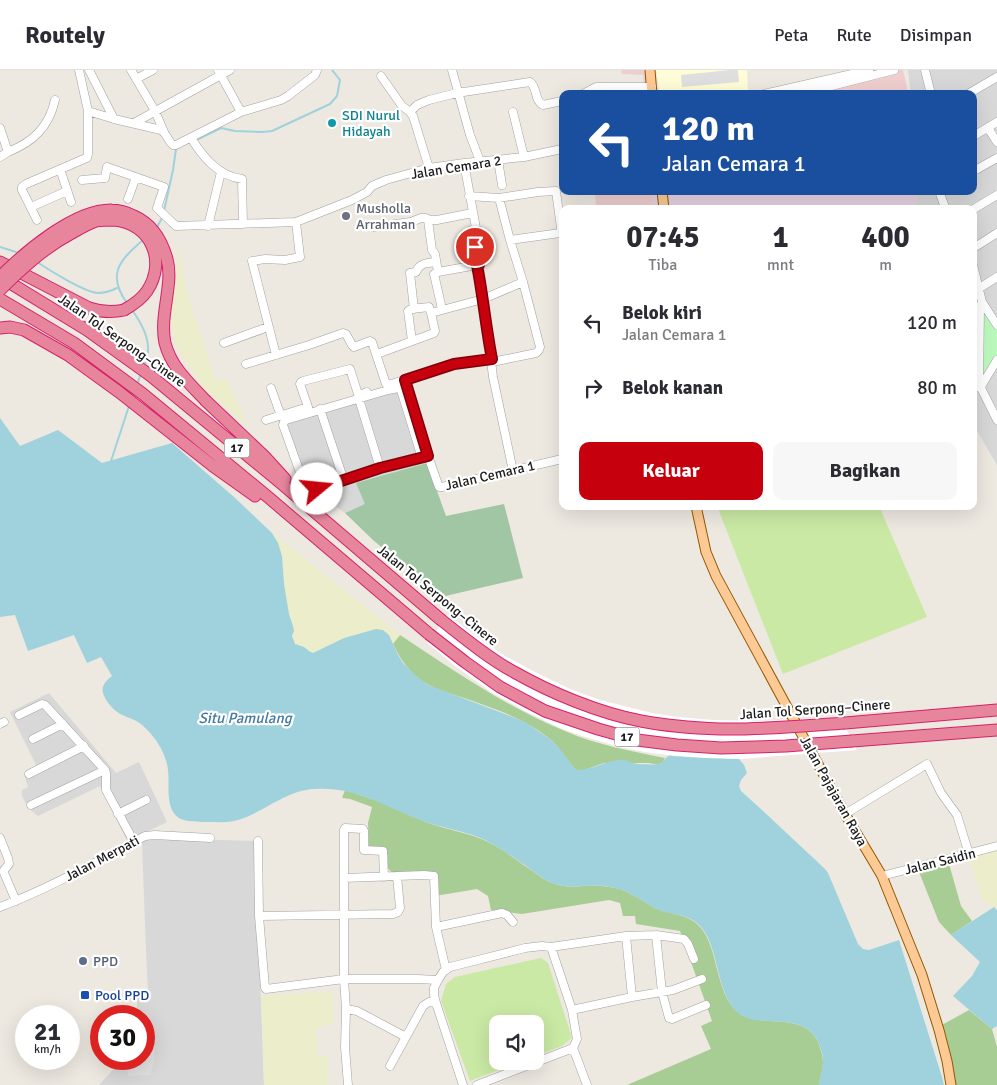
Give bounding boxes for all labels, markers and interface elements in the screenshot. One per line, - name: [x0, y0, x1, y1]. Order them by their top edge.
- text: Routely: [25, 20, 105, 50]
- text: Peta: [774, 24, 808, 46]
- text: Rute: [836, 24, 872, 46]
- text: Disimpan: [900, 24, 972, 46]
- place label: SDI Nurul Hidayah: [342, 107, 400, 140]
- text: 120 m: [662, 107, 755, 150]
- icon: left: [579, 110, 644, 175]
- marker: SDI Nurul Hidayah: [326, 117, 338, 129]
- text: Jalan Cemara 1: [662, 150, 806, 177]
- street label: Jalan Cemara 2: [410, 152, 503, 183]
- place label: Musholla Arrahman: [356, 200, 415, 233]
- marker: Musholla Arrahman: [340, 210, 352, 222]
- text: 07:45: [626, 219, 700, 256]
- text: 1: [772, 219, 789, 256]
- text: 400: [861, 219, 910, 256]
- pin: [454, 226, 496, 268]
- icon: arrive: [461, 233, 489, 261]
- text: Tiba: [649, 255, 677, 275]
- text: mnt: [767, 255, 794, 275]
- text: m: [879, 255, 892, 275]
- street label: Jalan Tol Serpong–Cinere: [55, 290, 188, 391]
- text: Belok kiri: [622, 301, 702, 325]
- icon: left: [579, 309, 607, 337]
- text: 120 m: [907, 311, 957, 335]
- text: Jalan Cemara 1: [622, 325, 726, 345]
- icon: right: [579, 374, 607, 402]
- text: Belok kanan: [622, 376, 723, 400]
- text: 80 m: [917, 376, 957, 400]
- road number: 17: [224, 438, 250, 458]
- button: Keluar: [579, 442, 763, 500]
- button: Bagikan: [773, 442, 957, 500]
- street label: Jalan Cemara 1: [444, 457, 537, 494]
- position arrow: [290, 462, 342, 514]
- street label: Jalan Tol Serpong–Cinere: [374, 541, 502, 650]
- street label: Jalan Tol Serpong–Cinere: [739, 696, 891, 723]
- water label: Situ Pamulang: [198, 709, 293, 727]
- road number: 17: [614, 728, 640, 746]
- street label: Jalan Pajajaran Raya: [796, 733, 871, 849]
- street label: Jalan Merpati: [62, 832, 142, 885]
- street label: Jalan Saidin: [903, 844, 977, 878]
- place label: PPD: [93, 953, 118, 970]
- marker: PPD: [77, 955, 89, 967]
- place label: Pool PPD: [95, 987, 149, 1004]
- marker: Pool PPD: [79, 989, 91, 1001]
- speed limit sign: 30: [90, 1005, 155, 1070]
- map controls: [489, 1015, 544, 1070]
- button: sound: [489, 1015, 544, 1070]
- text: 21: [34, 1016, 61, 1047]
- text: km/h: [34, 1042, 61, 1057]

